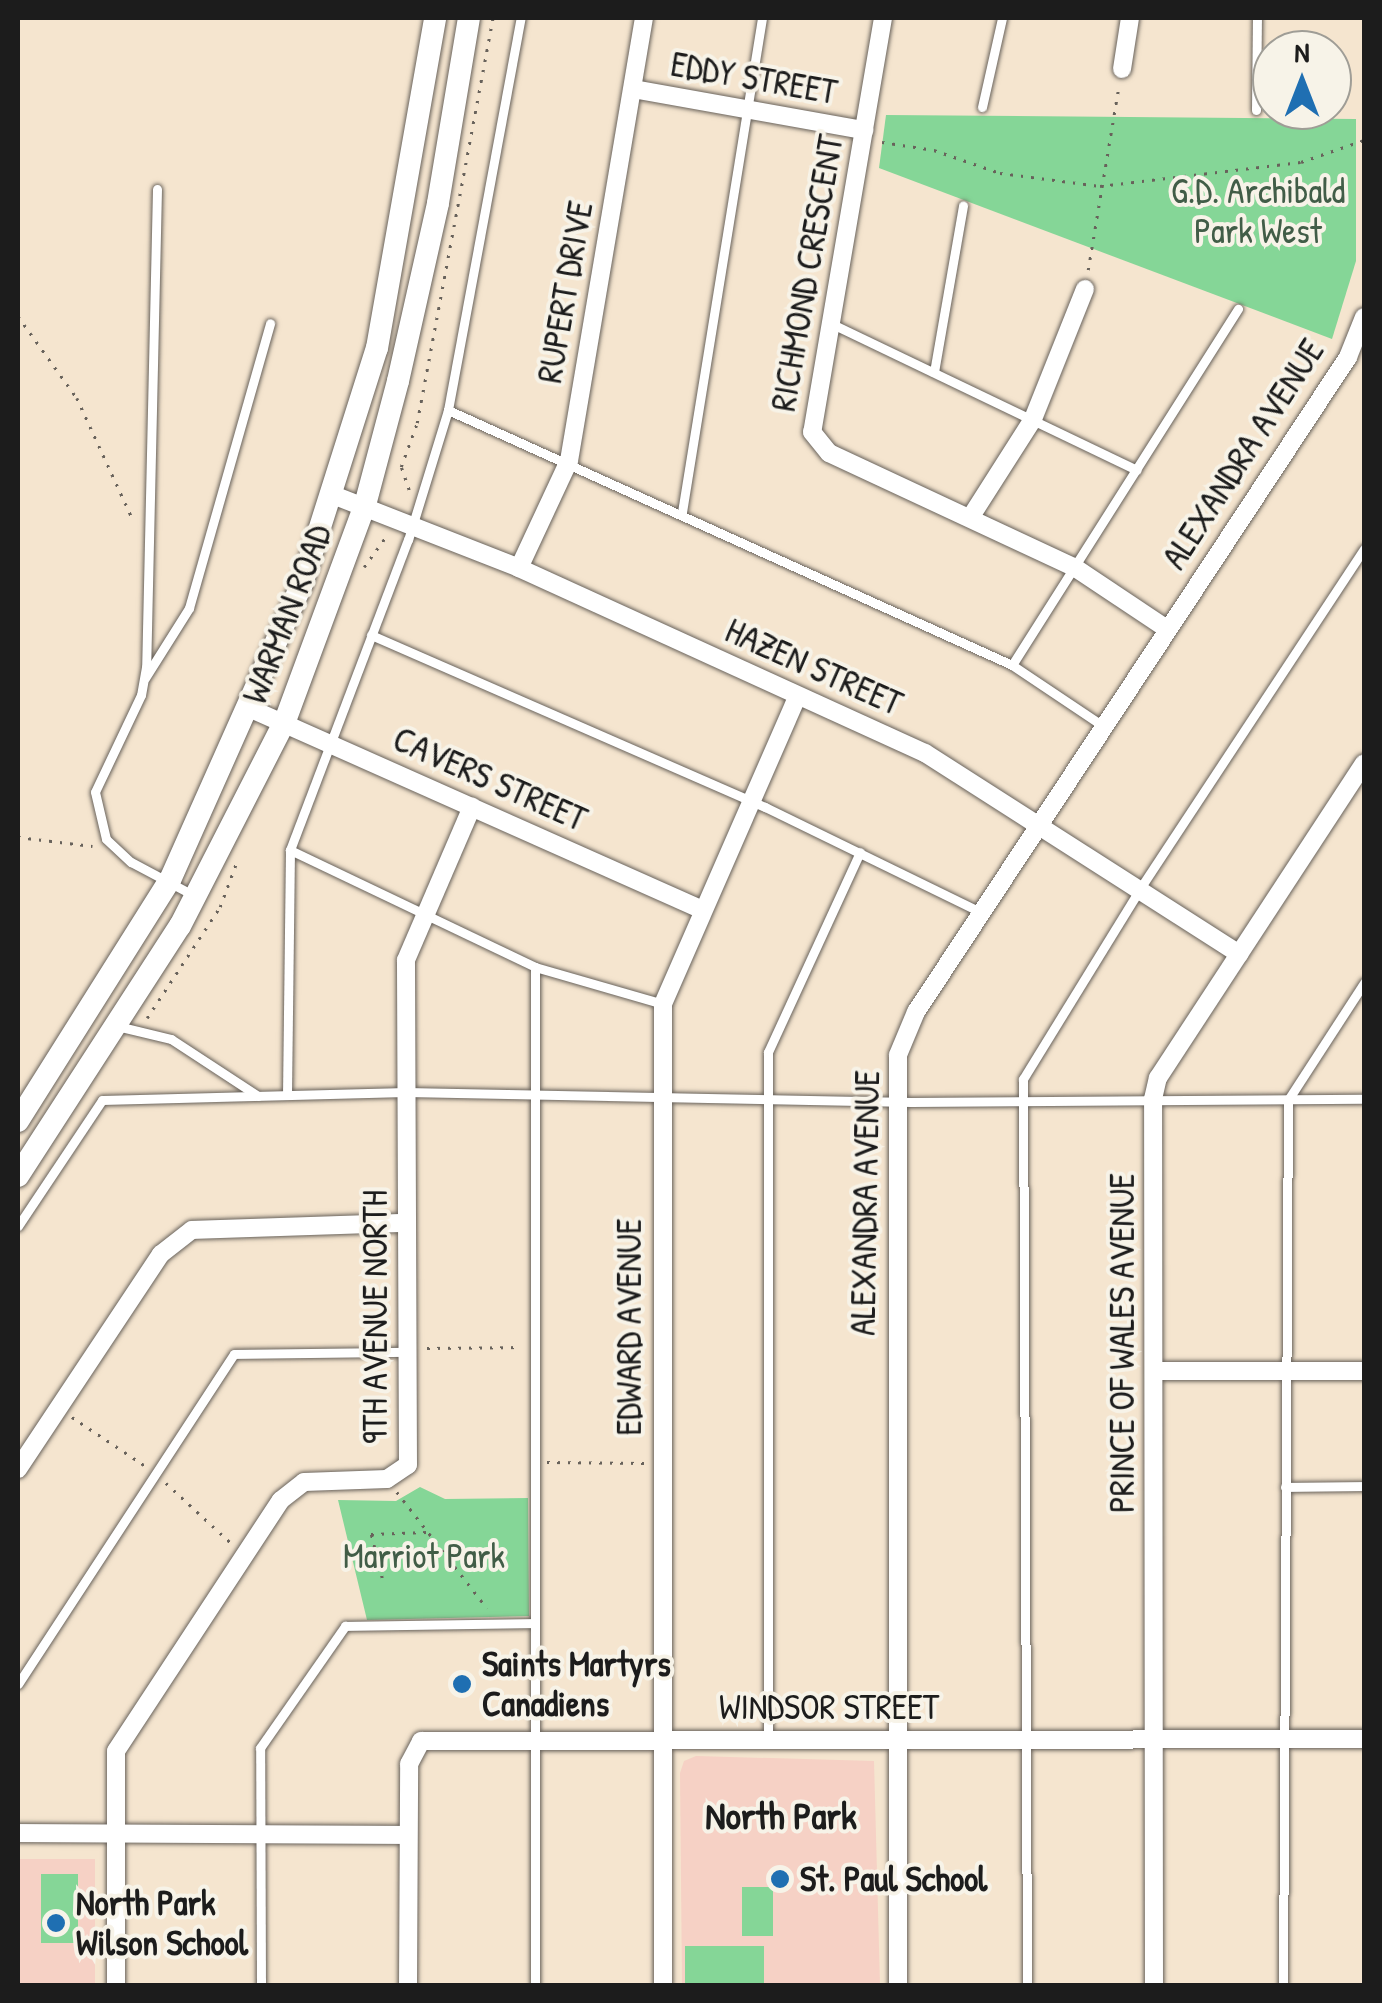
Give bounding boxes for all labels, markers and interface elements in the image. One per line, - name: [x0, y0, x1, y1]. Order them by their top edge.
- north arrow: [1252, 30, 1352, 130]
- text: N: [1295, 33, 1309, 71]
- street label: EDDY STREET: [668, 43, 840, 113]
- street label: RICHMOND CRESCENT: [762, 132, 852, 414]
- park label: G.D. Archibald Park West: [1171, 170, 1345, 252]
- street label: RUPERT DRIVE: [528, 198, 602, 386]
- street label: ALEXANDRA AVENUE: [1153, 331, 1333, 577]
- street label: WARMAN ROAD: [234, 519, 340, 709]
- street label: HAZEN STREET: [719, 609, 909, 725]
- street label: CAVERS STREET: [387, 718, 593, 840]
- street label: ALEXANDRA AVENUE: [842, 1070, 888, 1336]
- street label: PRINCE OF WALES AVENUE: [1101, 1173, 1143, 1513]
- street label: 9TH AVENUE NORTH: [354, 1190, 396, 1444]
- street label: EDWARD AVENUE: [608, 1219, 650, 1435]
- park label: Marriot Park: [343, 1535, 505, 1577]
- place label: Saints Martyrs Canadiens: [482, 1643, 671, 1725]
- marker: Saints Martyrs Canadiens: [451, 1673, 473, 1695]
- street label: WINDSOR STREET: [719, 1686, 939, 1728]
- district label: North Park: [705, 1793, 857, 1839]
- place label: St. Paul School: [800, 1858, 987, 1900]
- marker: St. Paul School: [769, 1868, 791, 1890]
- place label: North Park Wilson School: [76, 1882, 248, 1964]
- marker: North Park Wilson School: [45, 1912, 67, 1934]

